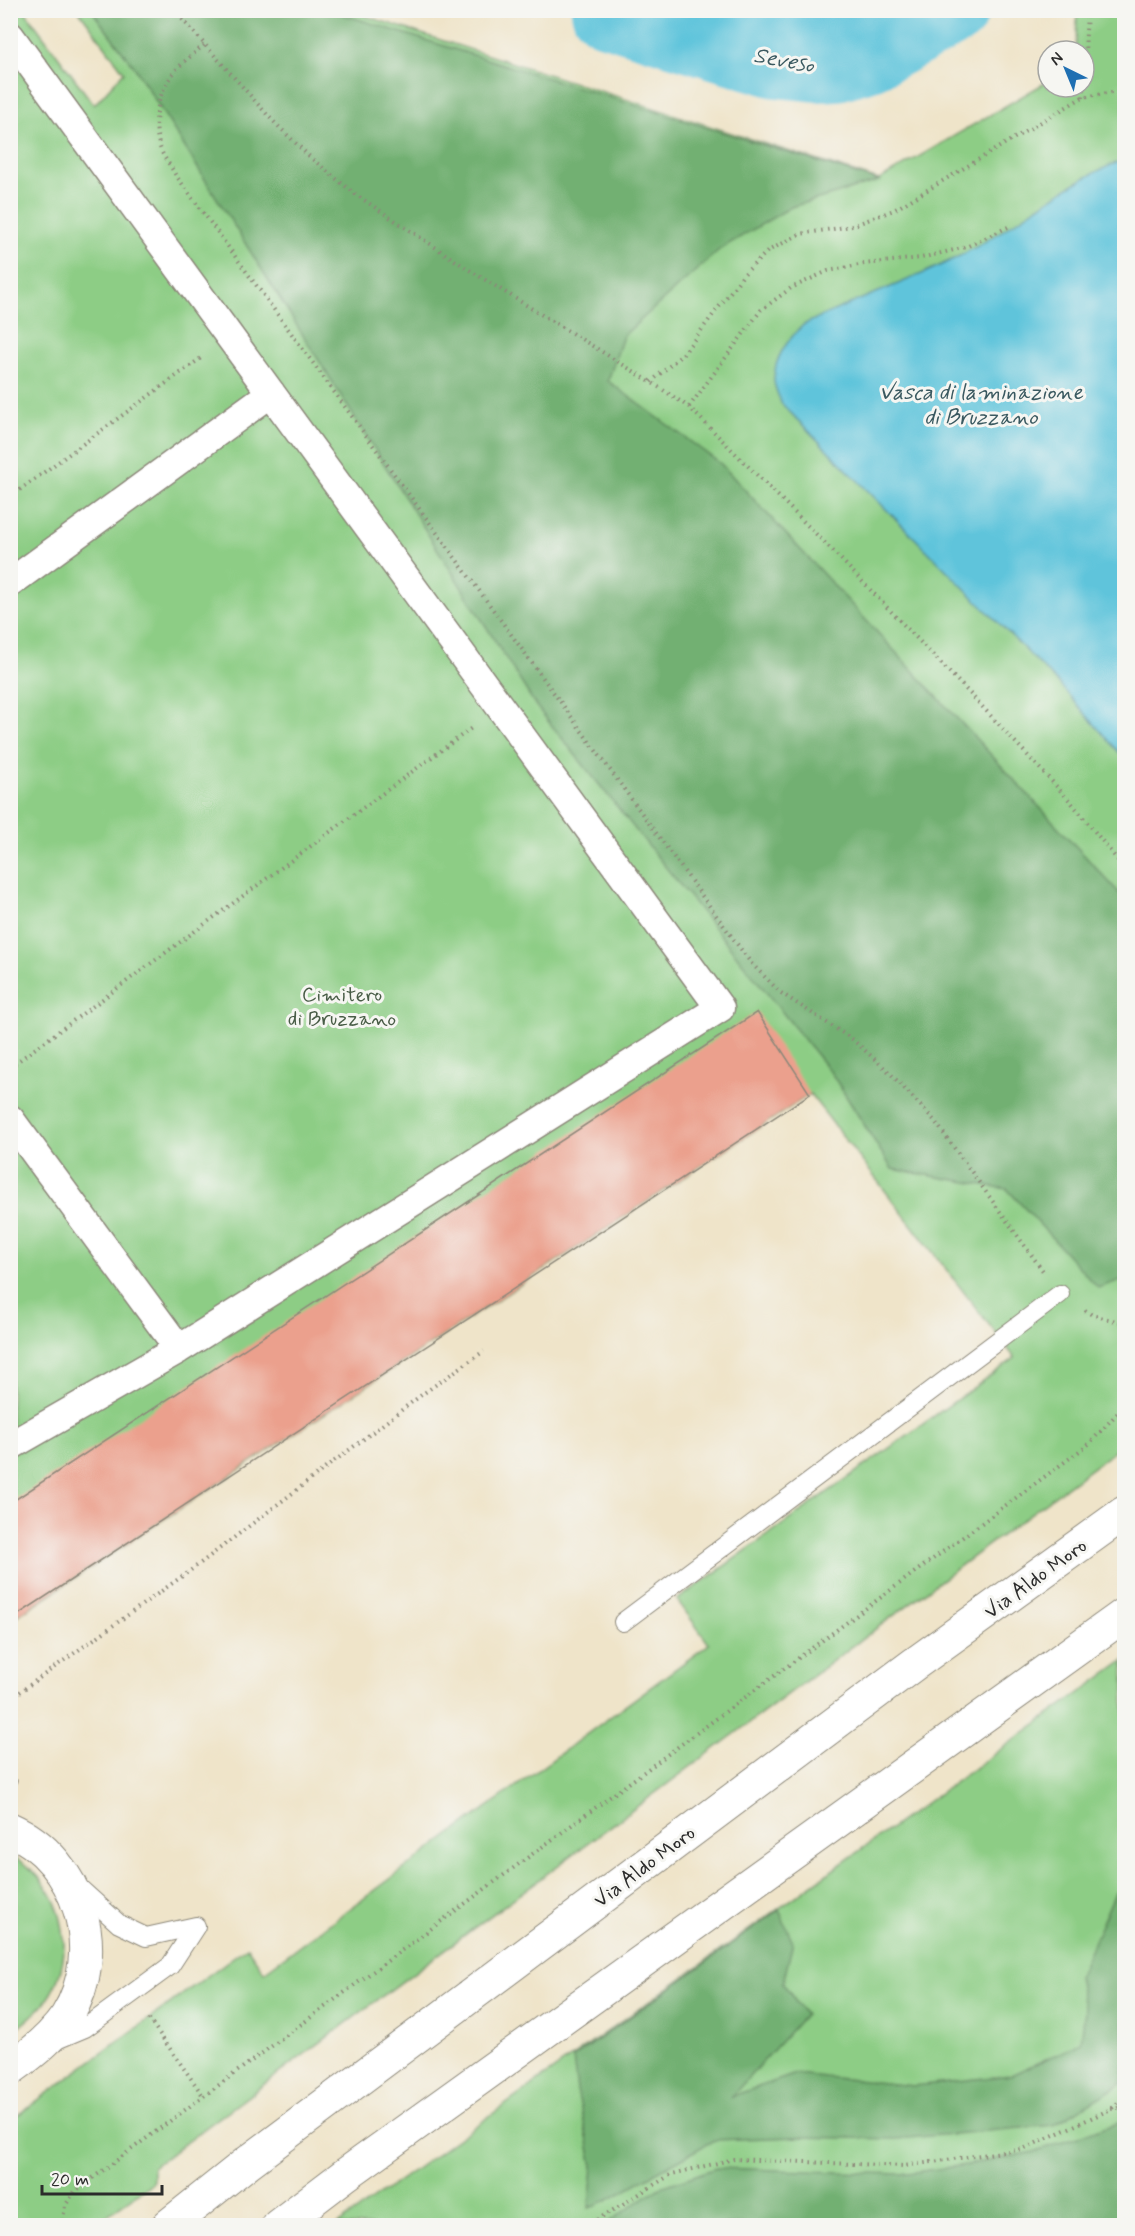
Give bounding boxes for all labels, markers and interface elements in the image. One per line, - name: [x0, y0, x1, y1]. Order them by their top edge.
- north arrow: [1036, 39, 1096, 99]
- water label: Seveso: [751, 42, 818, 80]
- text: N: [1046, 48, 1068, 70]
- water label: Vasca di laminazione di Bruzzano: [879, 379, 1084, 432]
- park label: Cimitero di Bruzzano: [288, 981, 396, 1033]
- street label: Via Aldo Moro: [978, 1532, 1093, 1626]
- street label: Via Aldo Moro: [588, 1819, 701, 1914]
- scale bar: [42, 2158, 162, 2196]
- text: 20 m: [51, 2168, 89, 2192]

